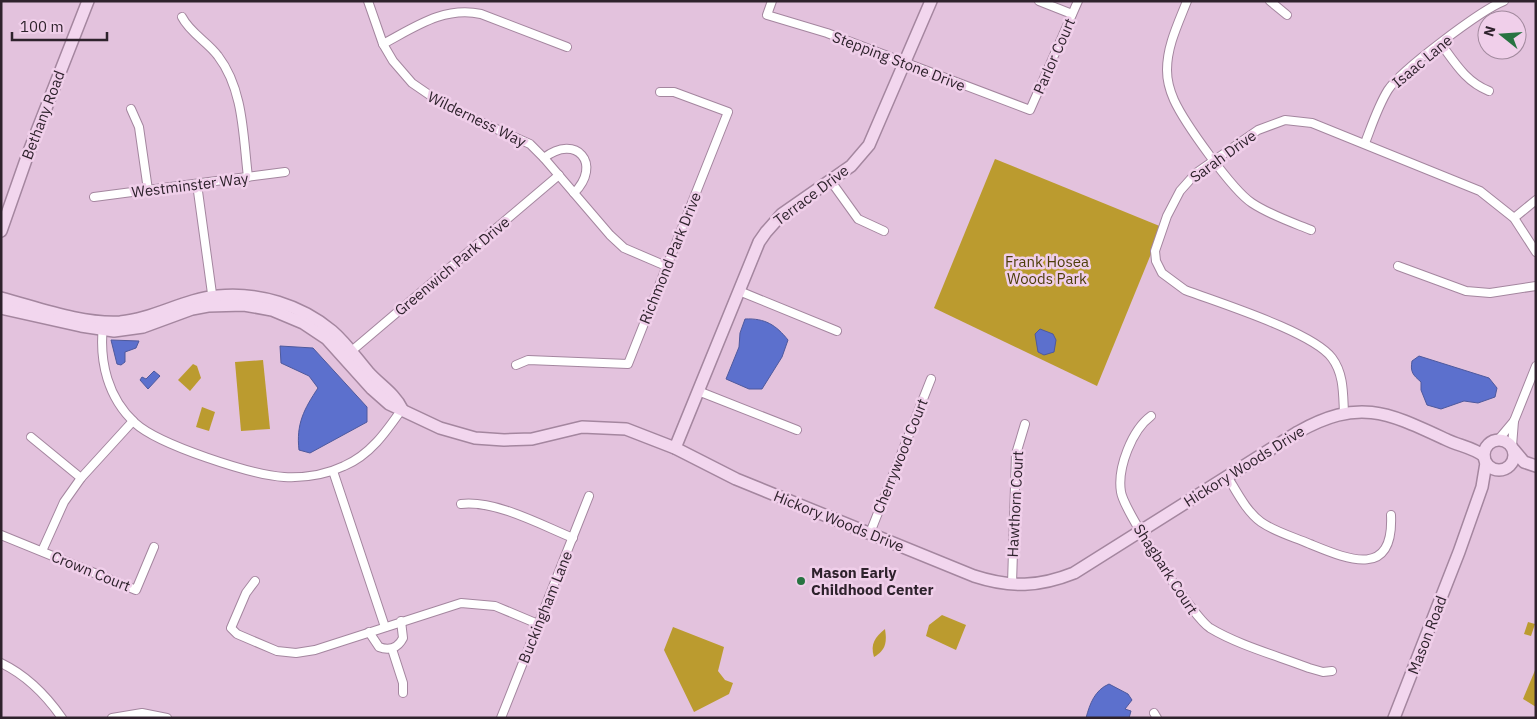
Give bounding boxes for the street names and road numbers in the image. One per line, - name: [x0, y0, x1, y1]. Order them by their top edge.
- street label: Parlor Court: [1029, 15, 1079, 97]
- street label: Stepping Stone Drive: [830, 27, 968, 95]
- street label: Isaac Lane: [1388, 30, 1456, 92]
- street label: Bethany Road: [17, 68, 69, 162]
- street label: Wilderness Way: [425, 87, 530, 151]
- street label: Sarah Drive: [1186, 126, 1260, 186]
- street label: Terrace Drive: [770, 161, 852, 229]
- street label: Westminster Way: [131, 168, 250, 202]
- street label: Richmond Park Drive: [635, 189, 705, 327]
- street label: Greenwich Park Drive: [391, 212, 513, 320]
- street label: Cherrywood Court: [868, 396, 932, 516]
- street label: Hickory Woods Drive: [1180, 421, 1308, 511]
- street label: Hawthorn Court: [1003, 450, 1027, 558]
- street label: Hickory Woods Drive: [771, 486, 907, 556]
- street label: Shagbark Court: [1130, 520, 1202, 618]
- street label: Crown Court: [49, 547, 133, 595]
- street label: Buckingham Lane: [514, 548, 576, 666]
- street label: Mason Road: [1403, 593, 1451, 677]

